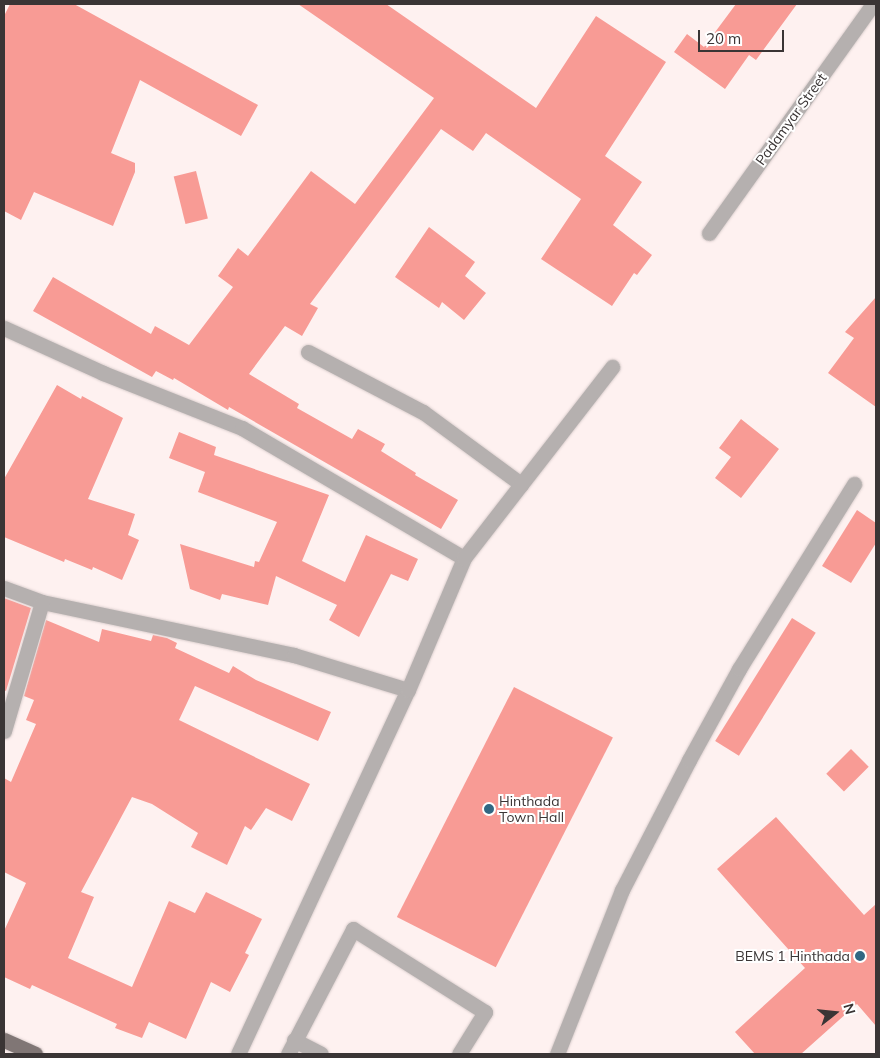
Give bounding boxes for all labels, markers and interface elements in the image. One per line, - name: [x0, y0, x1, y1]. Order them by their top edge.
- scale bar: [700, 20, 786, 52]
- text: 20 m: [706, 29, 741, 48]
- street label: Padamyar Street: [752, 70, 830, 168]
- place label: Hinthada Town Hall: [499, 793, 564, 826]
- marker: Hinthada Town Hall: [483, 803, 495, 815]
- place label: BEMS 1 Hinthada: [735, 948, 850, 964]
- marker: BEMS 1 Hinthada: [854, 950, 866, 962]
- north arrow: [810, 988, 860, 1038]
- text: N: [839, 1001, 860, 1016]

